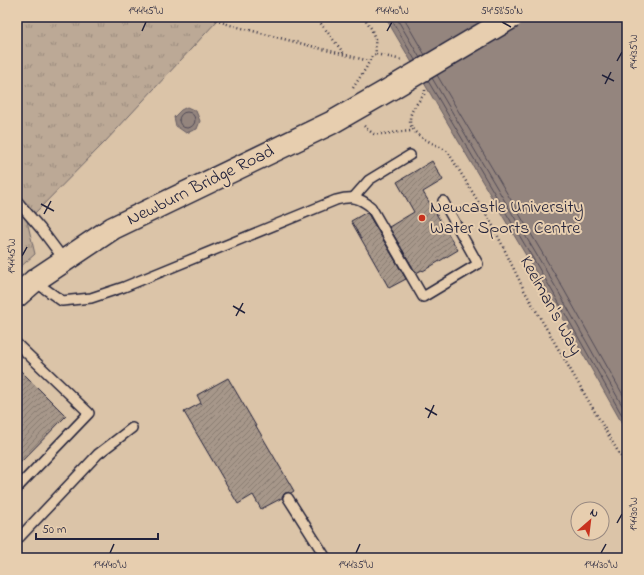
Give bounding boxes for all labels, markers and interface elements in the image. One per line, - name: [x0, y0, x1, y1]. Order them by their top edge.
- text: 1°44'45"W: [128, 4, 164, 19]
- text: 1°44'40"W: [375, 4, 409, 19]
- text: 54°58'50"N: [481, 4, 523, 19]
- text: 1°44'35"W: [627, 34, 642, 70]
- street label: Newburn Bridge Road: [123, 139, 280, 234]
- place label: Newcastle University Water Sports Centre: [430, 195, 583, 242]
- marker: Newcastle University Water Sports Centre: [417, 213, 427, 223]
- text: 1°44'45"W: [5, 238, 20, 274]
- street label: Keelman's Way: [512, 252, 588, 360]
- text: 1°44'30"W: [627, 497, 642, 531]
- north arrow: [570, 501, 610, 541]
- text: N: [587, 504, 601, 522]
- scale bar: [36, 515, 158, 541]
- text: 50 m: [42, 521, 66, 539]
- text: 1°44'40"W: [93, 558, 127, 573]
- text: 1°44'35"W: [338, 558, 374, 573]
- text: 1°44'30"W: [584, 558, 618, 573]

